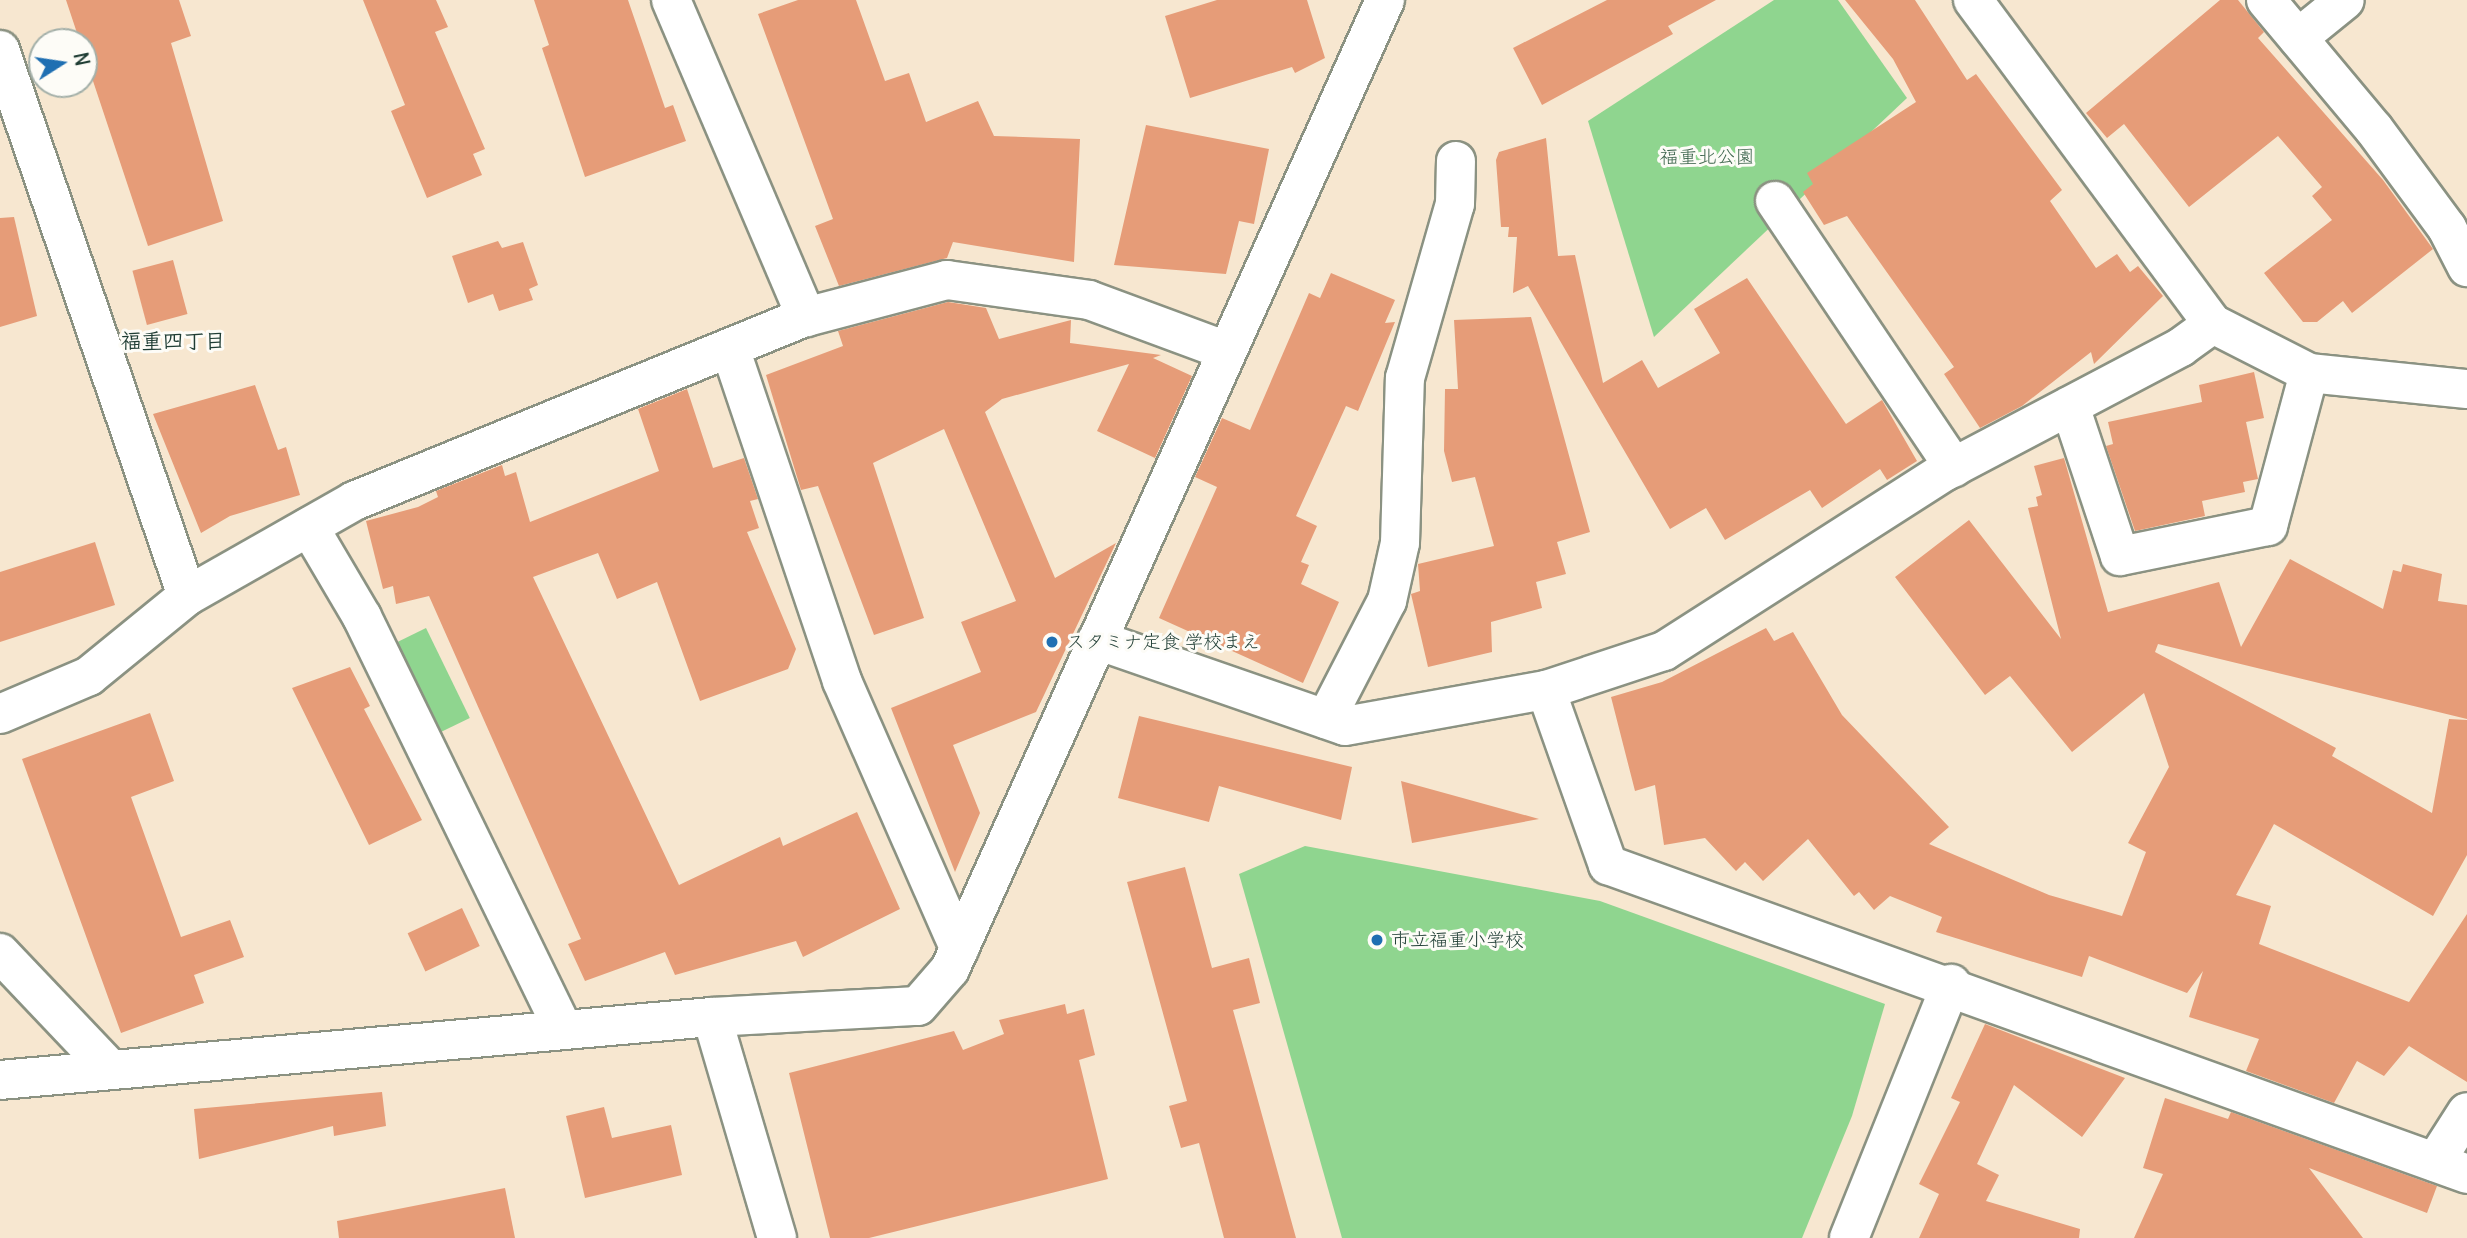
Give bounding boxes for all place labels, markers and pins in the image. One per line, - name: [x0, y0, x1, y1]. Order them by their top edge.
- place label: スタミナ定食 学校まえ: [1066, 631, 1261, 653]
- marker: スタミナ定食 学校まえ: [1044, 634, 1060, 650]
- place label: 市立福重小学校: [1391, 929, 1524, 951]
- marker: 市立福重小学校: [1369, 932, 1385, 948]

